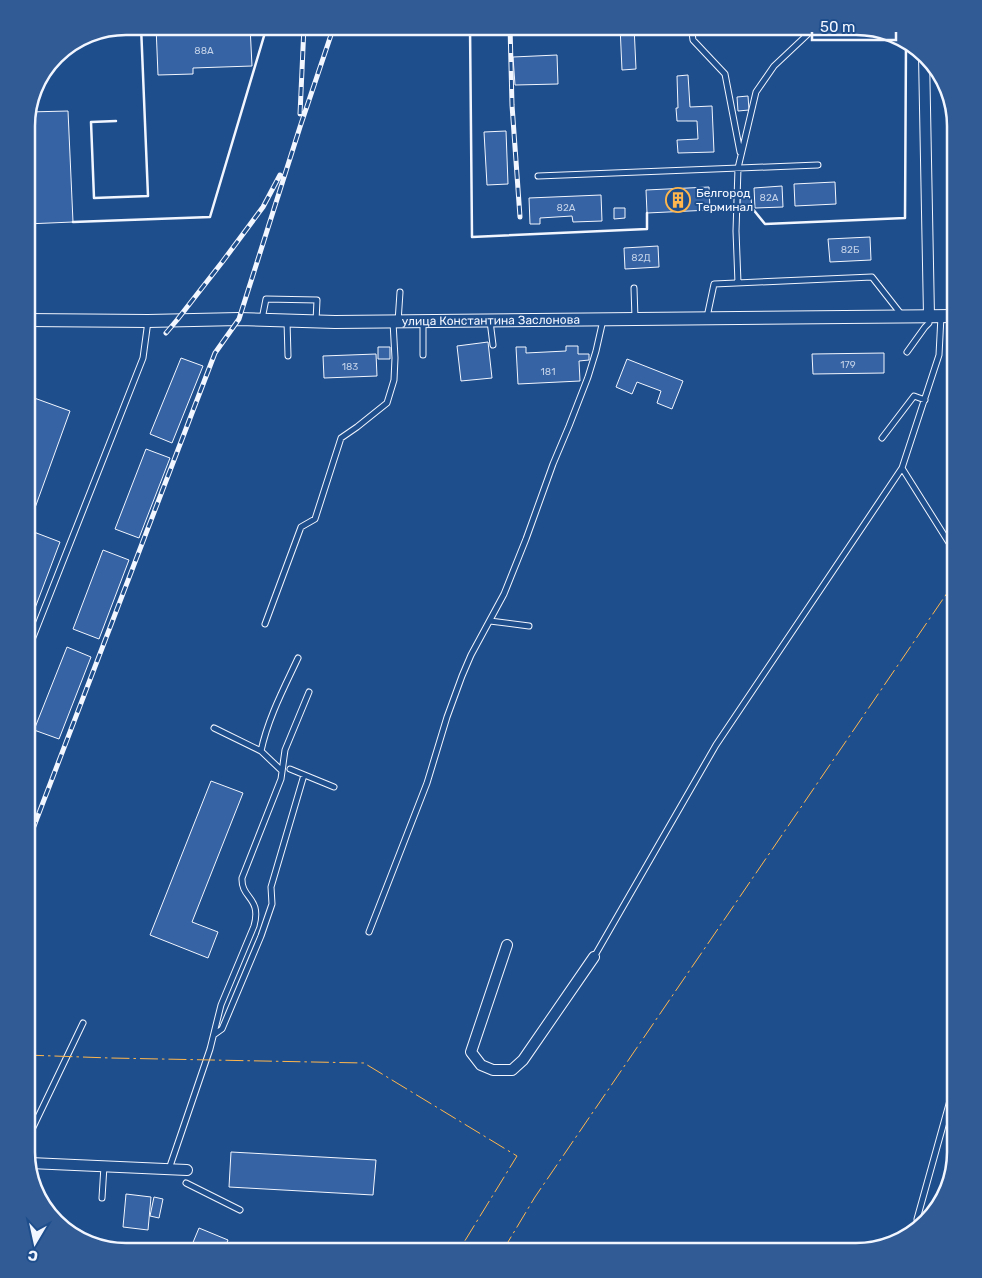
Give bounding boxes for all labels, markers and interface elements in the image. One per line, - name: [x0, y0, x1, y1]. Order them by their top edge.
- scale bar: [812, 10, 896, 42]
- text: 50 m: [820, 18, 855, 36]
- house number: 88А: [194, 45, 214, 57]
- place label: Белгород Терминал: [696, 186, 753, 214]
- building icon: Белгород Терминал: [665, 187, 691, 213]
- house number: 82А: [760, 192, 779, 204]
- house number: 82А: [557, 202, 576, 214]
- house number: 82Б: [841, 244, 860, 256]
- house number: 82Д: [631, 252, 651, 264]
- street label: улица Константина Заслонова: [402, 313, 580, 328]
- house number: 179: [840, 359, 856, 371]
- house number: 183: [342, 361, 358, 373]
- house number: 181: [541, 366, 555, 378]
- north arrow: [10, 1218, 60, 1268]
- text: С: [27, 1246, 39, 1265]

